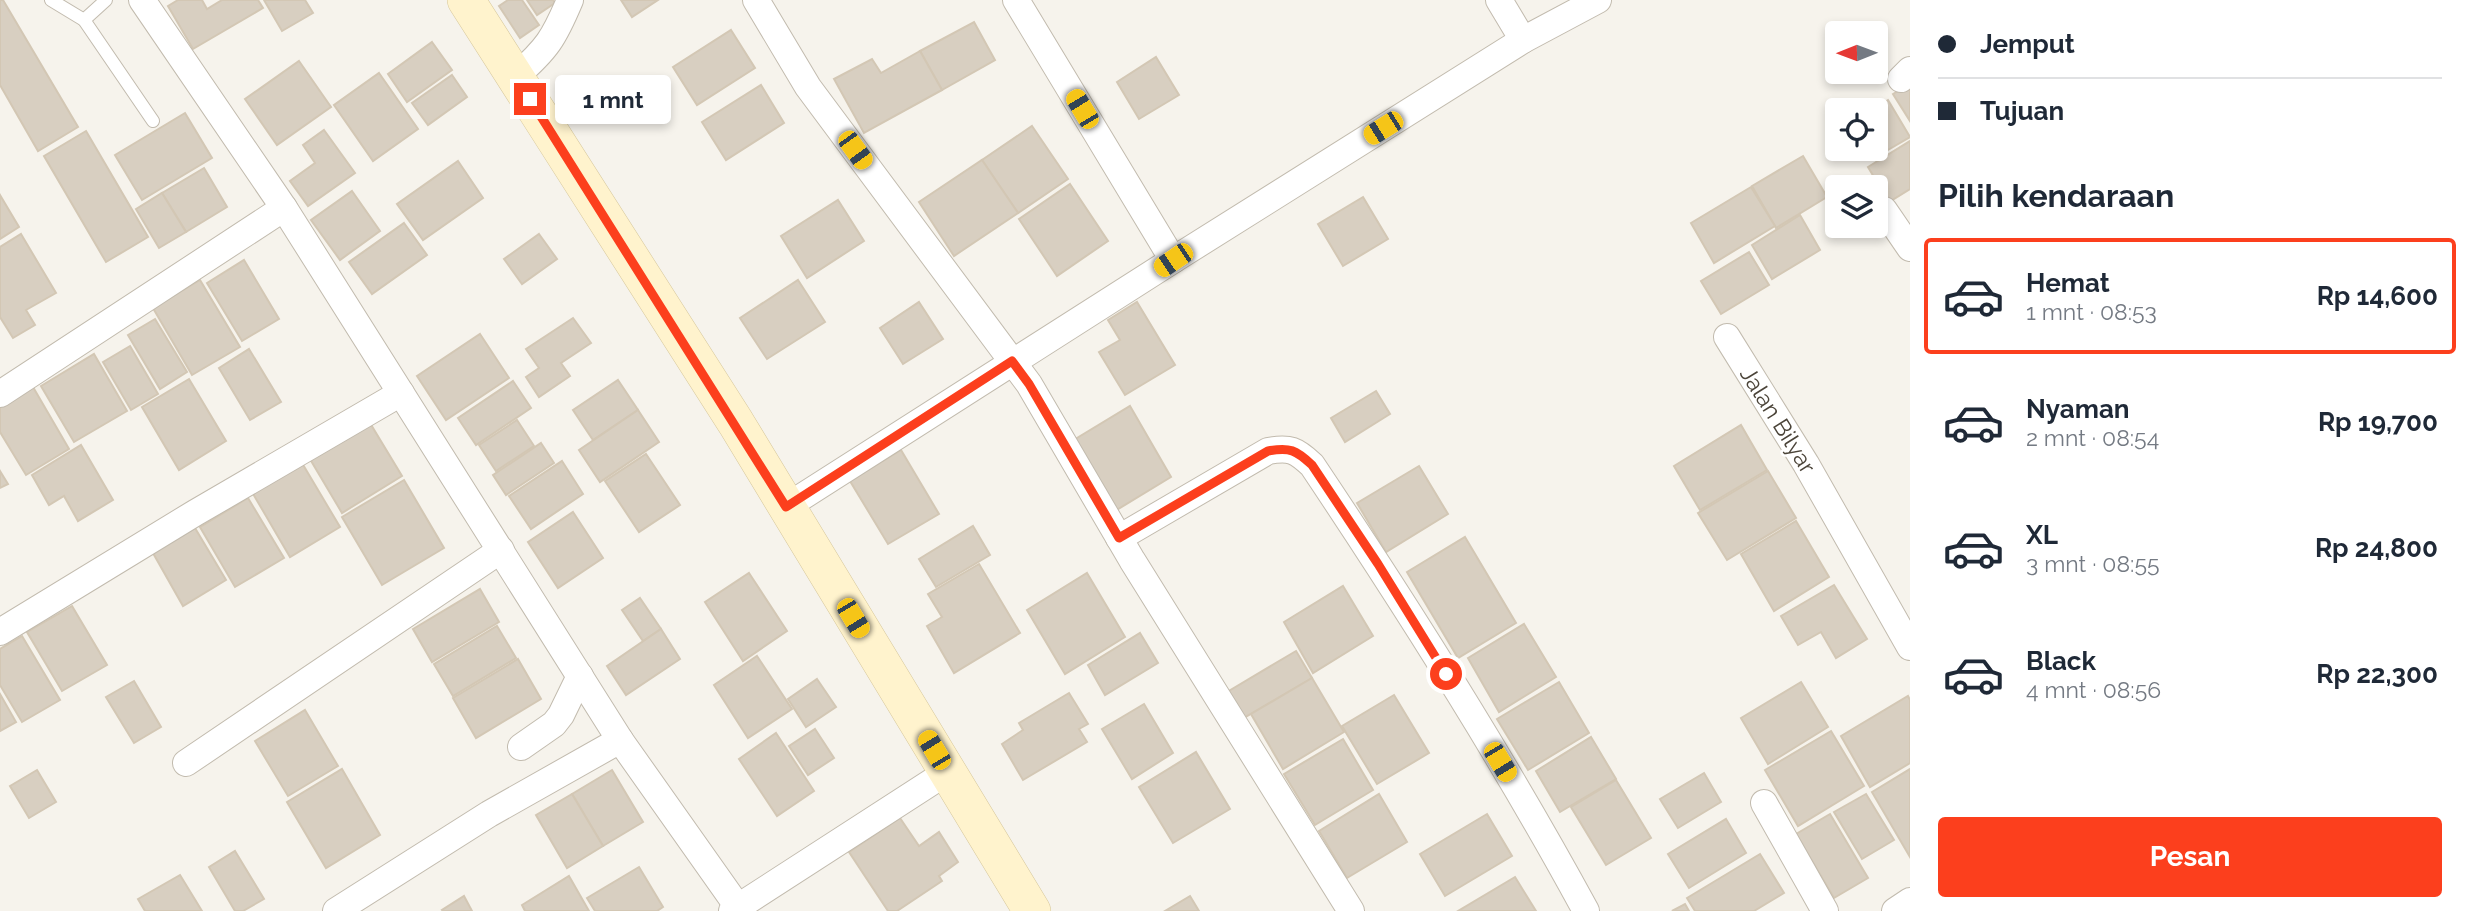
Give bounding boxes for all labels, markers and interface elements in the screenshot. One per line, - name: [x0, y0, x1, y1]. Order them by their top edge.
- north arrow: [1825, 21, 1888, 84]
- map controls: [1825, 21, 1888, 238]
- text: Jemput: [1980, 29, 2075, 59]
- callout: 1 mnt: [554, 74, 670, 124]
- route end: [514, 83, 546, 115]
- text: 1 mnt: [583, 86, 643, 113]
- car: [1063, 86, 1102, 132]
- text: Tujuan: [1980, 96, 2064, 126]
- button: locate: [1825, 98, 1888, 161]
- car: [1360, 108, 1407, 148]
- car: [835, 127, 876, 173]
- button: layers: [1825, 175, 1888, 238]
- text: Pilih kendaraan: [1938, 177, 2174, 214]
- car: [1150, 240, 1197, 280]
- icon: car: [1942, 265, 2005, 328]
- text: Hemat: [2026, 268, 2110, 298]
- text: Rp 14,600: [2317, 281, 2438, 311]
- text: 1 mnt · 08:53: [2026, 298, 2157, 325]
- street label: Jalan Bilyar: [1735, 362, 1822, 478]
- icon: car: [1942, 391, 2005, 454]
- text: Nyaman: [2026, 394, 2130, 424]
- text: Rp 19,700: [2318, 407, 2438, 437]
- text: 2 mnt · 08:54: [2026, 424, 2159, 451]
- icon: car: [1942, 517, 2005, 580]
- text: XL: [2026, 520, 2058, 550]
- text: Rp 24,800: [2315, 533, 2438, 563]
- text: 3 mnt · 08:55: [2026, 550, 2159, 577]
- car: [834, 595, 873, 641]
- icon: car: [1942, 643, 2005, 706]
- text: Black: [2026, 646, 2096, 676]
- route start: [1430, 658, 1462, 690]
- text: Rp 22,300: [2316, 659, 2438, 689]
- text: 4 mnt · 08:56: [2026, 676, 2161, 703]
- car: [915, 727, 954, 773]
- car: [1481, 739, 1520, 785]
- button: Pesan: [1938, 817, 2442, 897]

